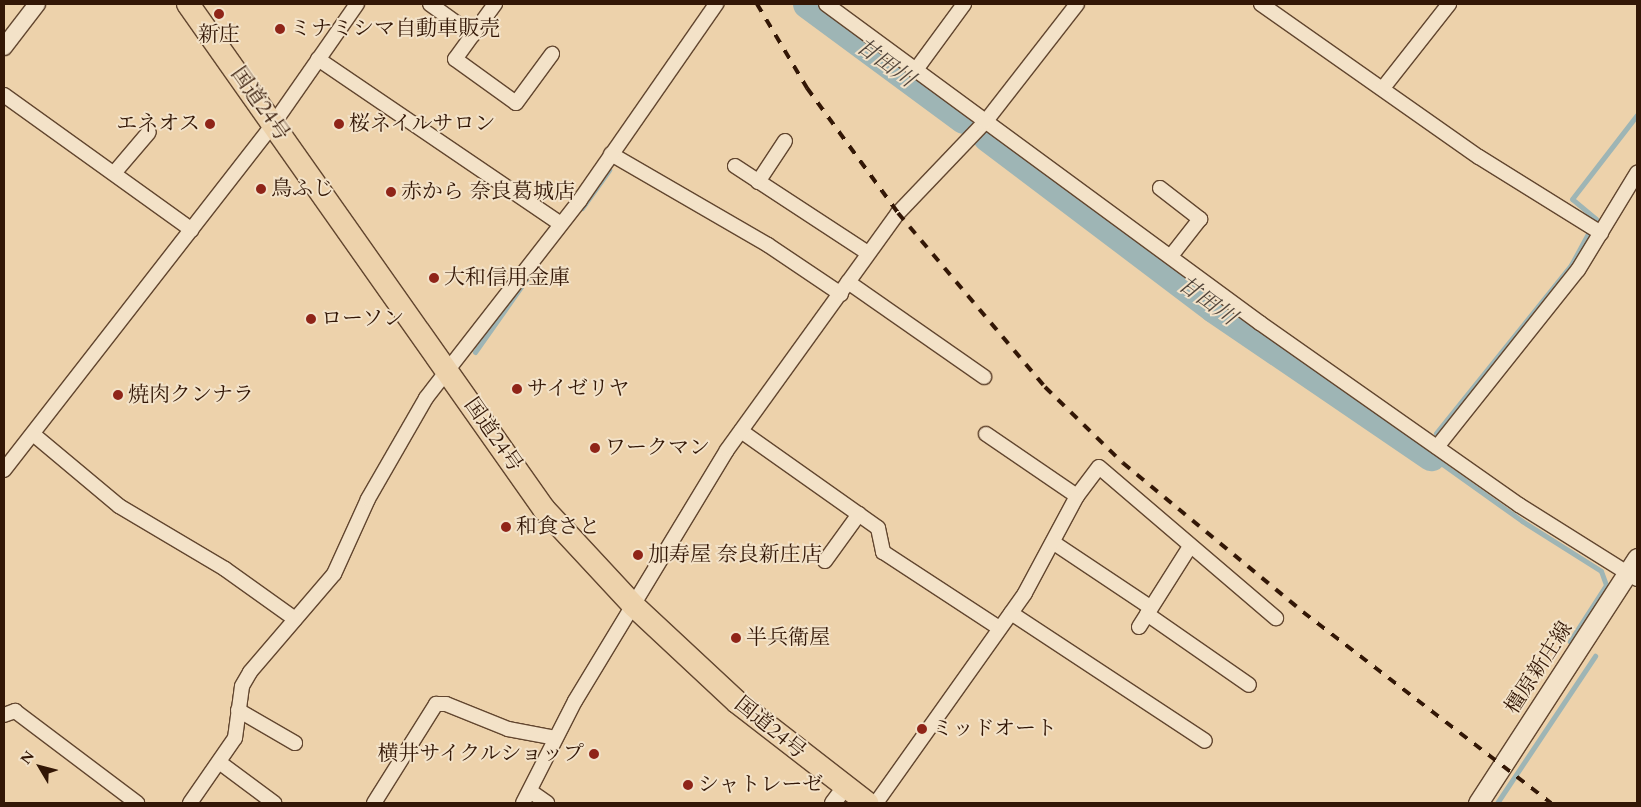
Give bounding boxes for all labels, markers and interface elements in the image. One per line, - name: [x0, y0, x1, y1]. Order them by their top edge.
- marker: 新庄: [213, 8, 225, 20]
- place label: ミナミシマ自動車販売: [290, 16, 500, 42]
- place label: 新庄: [198, 22, 240, 48]
- marker: ミナミシマ自動車販売: [274, 23, 286, 35]
- water label: 甘田川: [851, 33, 919, 93]
- street label: 国道24号: [225, 62, 295, 146]
- place label: エネオス: [116, 111, 200, 137]
- place label: 桜ネイルサロン: [349, 111, 496, 137]
- marker: エネオス: [204, 118, 216, 130]
- marker: 桜ネイルサロン: [333, 118, 345, 130]
- place label: 鳥ふじ: [271, 176, 334, 202]
- place label: 赤から 奈良葛城店: [401, 179, 575, 205]
- marker: 鳥ふじ: [255, 183, 267, 195]
- marker: 赤から 奈良葛城店: [385, 186, 397, 198]
- place label: 大和信用金庫: [444, 265, 570, 291]
- water label: 甘田川: [1173, 271, 1241, 331]
- marker: 大和信用金庫: [428, 272, 440, 284]
- place label: ローソン: [321, 306, 405, 332]
- marker: ローソン: [305, 313, 317, 325]
- place label: サイゼリヤ: [527, 376, 632, 402]
- place label: 焼肉クンナラ: [128, 382, 254, 408]
- marker: サイゼリヤ: [511, 383, 523, 395]
- marker: 焼肉クンナラ: [112, 389, 124, 401]
- street label: 国道24号: [458, 393, 528, 477]
- place label: ワークマン: [605, 435, 710, 461]
- marker: ワークマン: [589, 442, 601, 454]
- place label: 和食さと: [516, 514, 600, 540]
- marker: 和食さと: [500, 521, 512, 533]
- place label: 加寿屋 奈良新庄店: [648, 542, 822, 568]
- marker: 加寿屋 奈良新庄店: [632, 549, 644, 561]
- street label: 橿原新庄線: [1500, 617, 1578, 719]
- place label: 半兵衛屋: [746, 625, 830, 651]
- marker: 半兵衛屋: [730, 632, 742, 644]
- street label: 国道24号: [729, 692, 811, 764]
- place label: ミッドオート: [932, 716, 1058, 742]
- marker: ミッドオート: [916, 723, 928, 735]
- place label: 横井サイクルショップ: [374, 741, 584, 767]
- north arrow: [15, 742, 65, 792]
- text: N: [16, 747, 39, 768]
- marker: 横井サイクルショップ: [588, 748, 600, 760]
- place label: シャトレーゼ: [698, 772, 824, 798]
- marker: シャトレーゼ: [682, 779, 694, 791]

